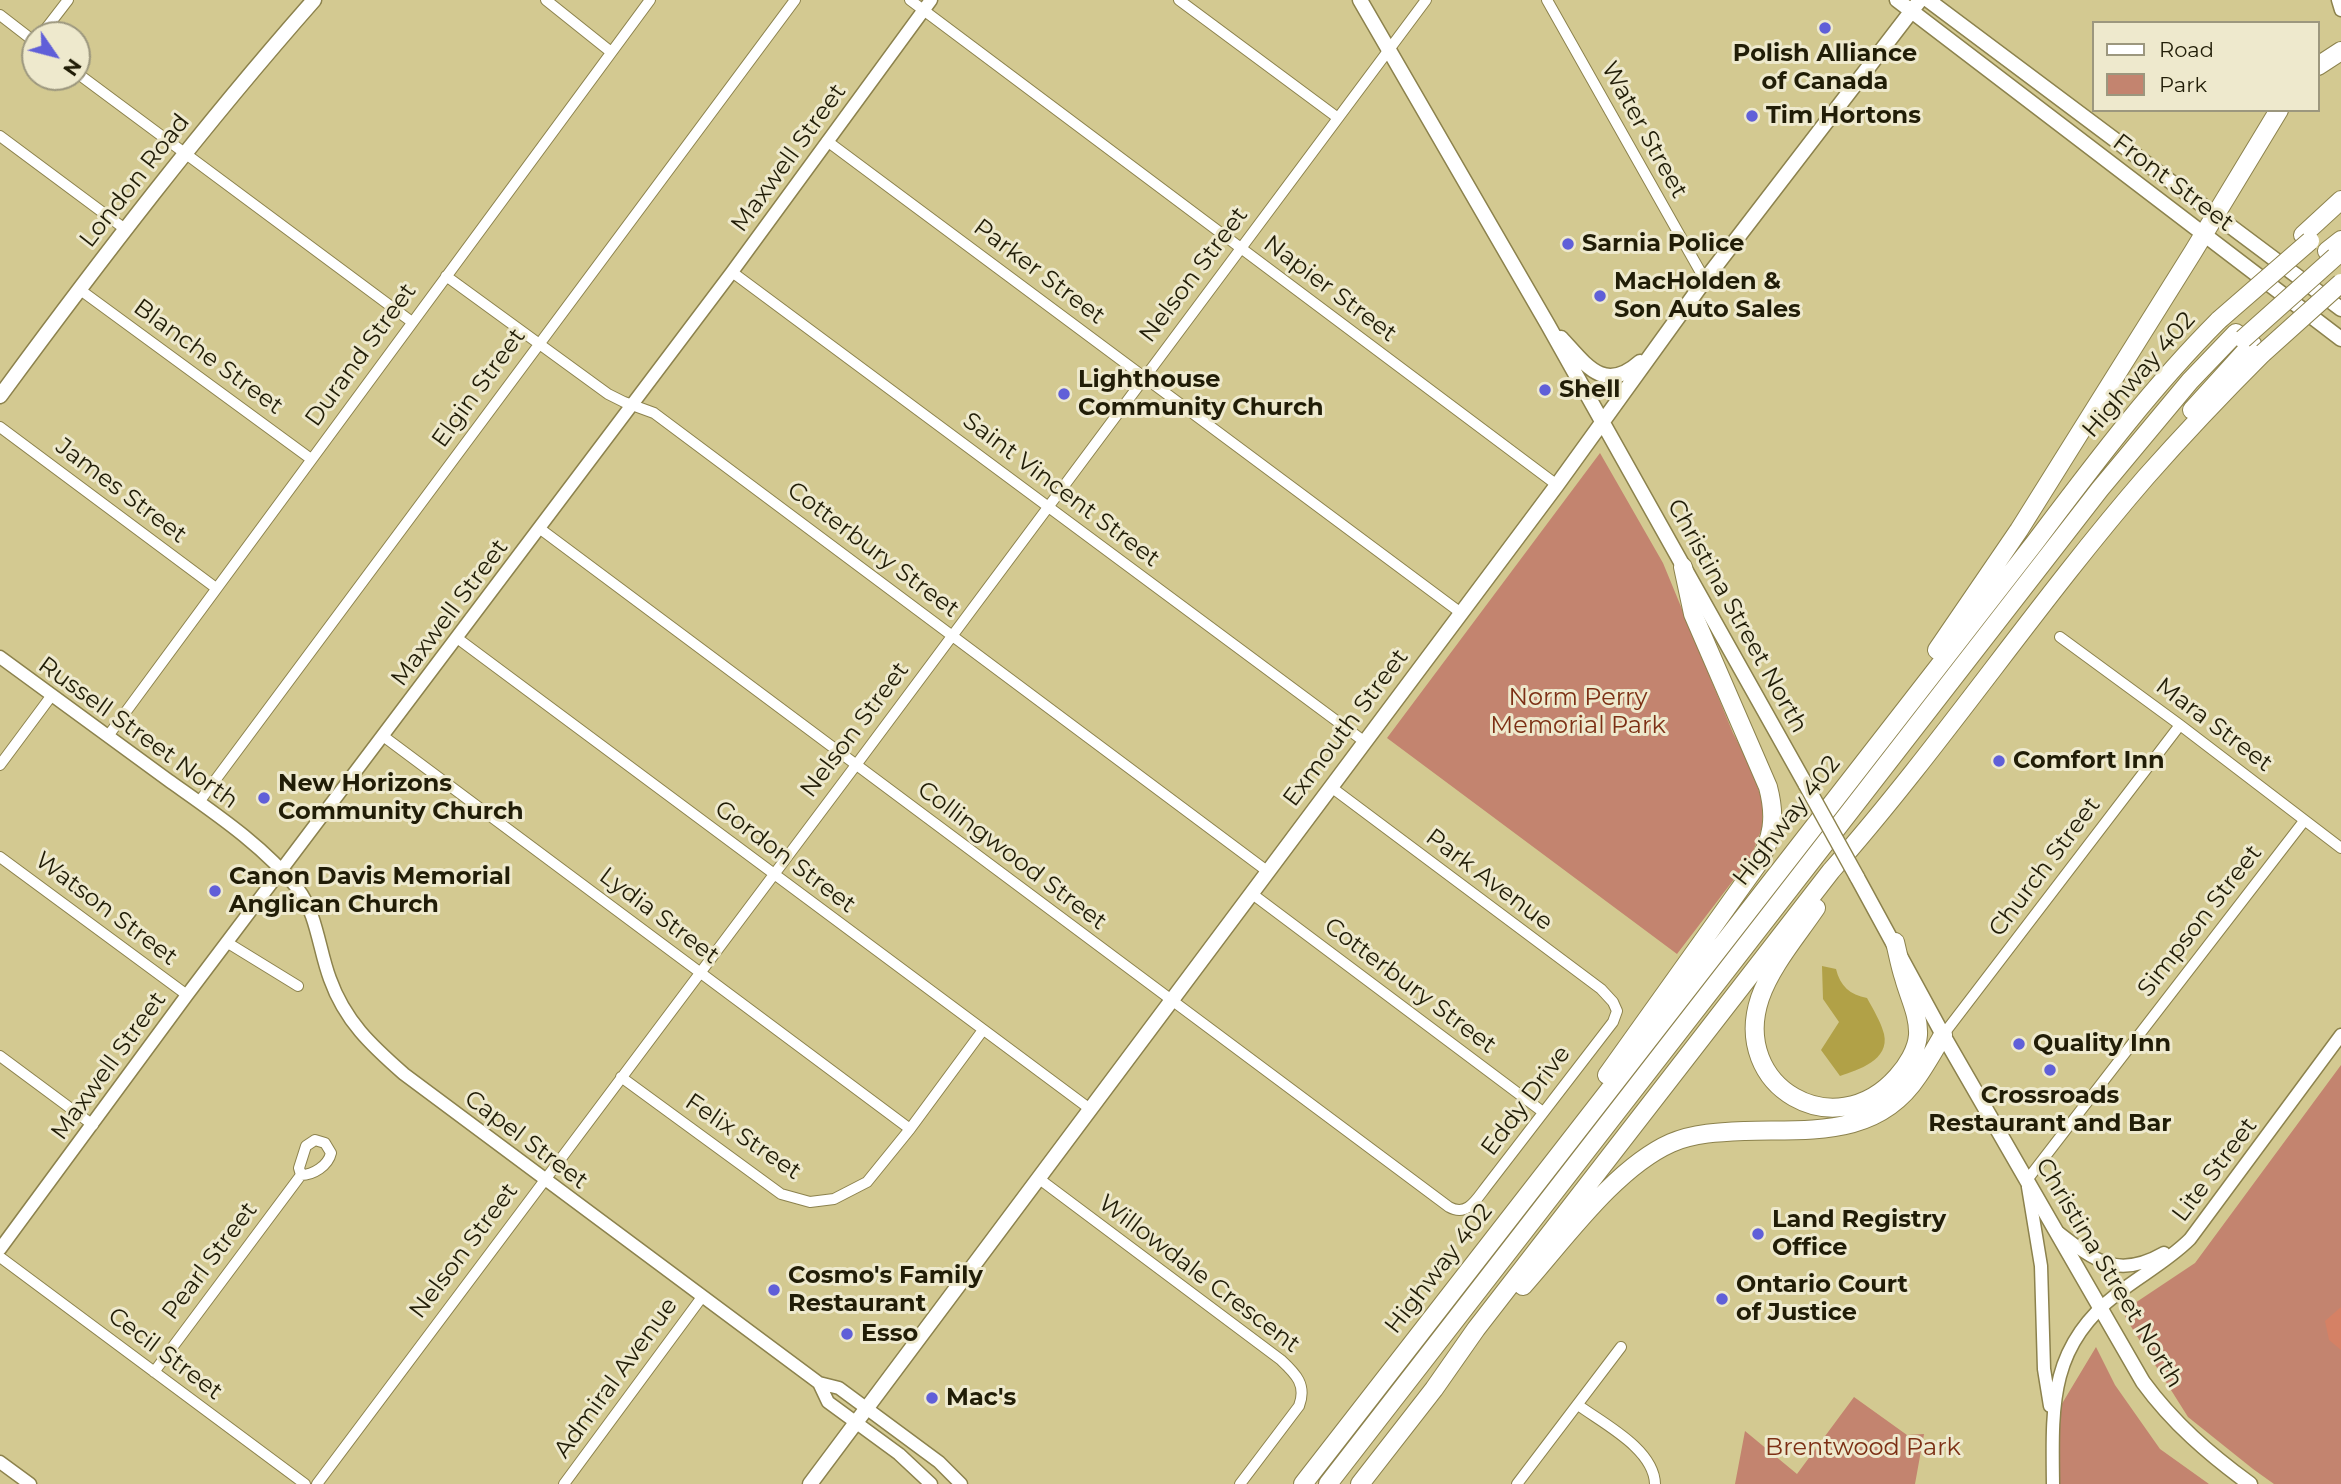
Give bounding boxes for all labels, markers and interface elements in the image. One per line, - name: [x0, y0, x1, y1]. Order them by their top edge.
- marker: Polish Alliance of Canada: [1817, 20, 1833, 36]
- north arrow: [21, 21, 91, 91]
- legend: [2092, 21, 2320, 112]
- text: Road: [2159, 37, 2214, 62]
- place label: Polish Alliance of Canada: [1733, 40, 1917, 96]
- text: N: [58, 54, 86, 80]
- street label: Water Street: [1595, 57, 1693, 203]
- text: Park: [2159, 72, 2207, 97]
- street label: Maxwell Street: [726, 78, 852, 238]
- place label: Tim Hortons: [1766, 102, 1921, 130]
- street label: London Road: [74, 108, 196, 254]
- marker: Tim Hortons: [1744, 108, 1760, 124]
- street label: Front Street: [2107, 128, 2239, 238]
- street label: Nelson Street: [1134, 202, 1254, 348]
- street label: Parker Street: [968, 213, 1110, 331]
- street label: Napier Street: [1258, 230, 1402, 348]
- place label: Sarnia Police: [1582, 230, 1744, 258]
- marker: Sarnia Police: [1560, 236, 1576, 252]
- place label: MacHolden & Son Auto Sales: [1614, 268, 1801, 324]
- street label: Durand Street: [299, 278, 423, 432]
- marker: MacHolden & Son Auto Sales: [1592, 288, 1608, 304]
- street label: Blanche Street: [128, 293, 288, 421]
- street label: Highway 402: [2077, 306, 2201, 444]
- street label: Elgin Street: [426, 323, 532, 453]
- place label: Lighthouse Community Church: [1078, 366, 1324, 422]
- place label: Shell: [1559, 376, 1621, 404]
- marker: Shell: [1537, 382, 1553, 398]
- marker: Lighthouse Community Church: [1056, 386, 1072, 402]
- street label: Saint Vincent Street: [957, 407, 1165, 573]
- street label: James Street: [50, 432, 192, 550]
- street label: Cotterbury Street: [781, 476, 965, 624]
- street label: Christina Street North: [1661, 494, 1813, 738]
- street label: Maxwell Street: [385, 534, 515, 692]
- street label: Exmouth Street: [1277, 643, 1415, 813]
- street label: Russell Street North: [32, 651, 244, 815]
- street label: Nelson Street: [795, 657, 915, 803]
- street label: Mara Street: [2150, 672, 2278, 778]
- park label: Norm Perry Memorial Park: [1490, 684, 1666, 740]
- place label: Comfort Inn: [2013, 747, 2165, 775]
- street label: Highway 402: [1727, 750, 1847, 892]
- marker: Comfort Inn: [1991, 753, 2007, 769]
- place label: New Horizons Community Church: [278, 770, 524, 826]
- street label: Collingwood Street: [912, 775, 1112, 937]
- marker: New Horizons Community Church: [256, 790, 272, 806]
- street label: Church Street: [1983, 792, 2107, 942]
- street label: Gordon Street: [709, 795, 861, 919]
- street label: Park Avenue: [1420, 823, 1558, 937]
- street label: Simpson Street: [2132, 839, 2268, 1003]
- street label: Watson Street: [29, 846, 183, 972]
- street label: Lydia Street: [593, 862, 725, 970]
- place label: Canon Davis Memorial Anglican Church: [229, 863, 511, 919]
- marker: Canon Davis Memorial Anglican Church: [207, 883, 223, 899]
- street label: Cotterbury Street: [1318, 912, 1502, 1060]
- street label: Maxwell Street: [46, 986, 172, 1146]
- place label: Quality Inn: [2033, 1030, 2171, 1058]
- marker: Quality Inn: [2011, 1036, 2027, 1052]
- street label: Eddy Drive: [1475, 1040, 1577, 1162]
- marker: Crossroads Restaurant and Bar: [2042, 1062, 2058, 1078]
- place label: Crossroads Restaurant and Bar: [1928, 1082, 2172, 1138]
- street label: Capel Street: [459, 1084, 593, 1196]
- street label: Felix Street: [679, 1088, 807, 1186]
- street label: Lite Street: [2166, 1112, 2264, 1228]
- street label: Christina Street North: [2029, 1153, 2189, 1393]
- street label: Nelson Street: [404, 1178, 524, 1324]
- street label: Willowdale Crescent: [1092, 1189, 1306, 1359]
- street label: Pearl Street: [156, 1196, 264, 1326]
- street label: Highway 402: [1379, 1198, 1499, 1340]
- place label: Land Registry Office: [1772, 1206, 1946, 1262]
- marker: Land Registry Office: [1750, 1226, 1766, 1242]
- place label: Cosmo's Family Restaurant: [788, 1262, 983, 1318]
- place label: Ontario Court of Justice: [1736, 1271, 1908, 1327]
- marker: Cosmo's Family Restaurant: [766, 1282, 782, 1298]
- marker: Ontario Court of Justice: [1714, 1291, 1730, 1307]
- street label: Admiral Avenue: [548, 1292, 684, 1464]
- street label: Cecil Street: [102, 1302, 228, 1406]
- place label: Esso: [861, 1320, 918, 1348]
- marker: Esso: [839, 1326, 855, 1342]
- place label: Mac's: [946, 1384, 1016, 1412]
- marker: Mac's: [924, 1390, 940, 1406]
- park label: Brentwood Park: [1765, 1434, 1961, 1462]

